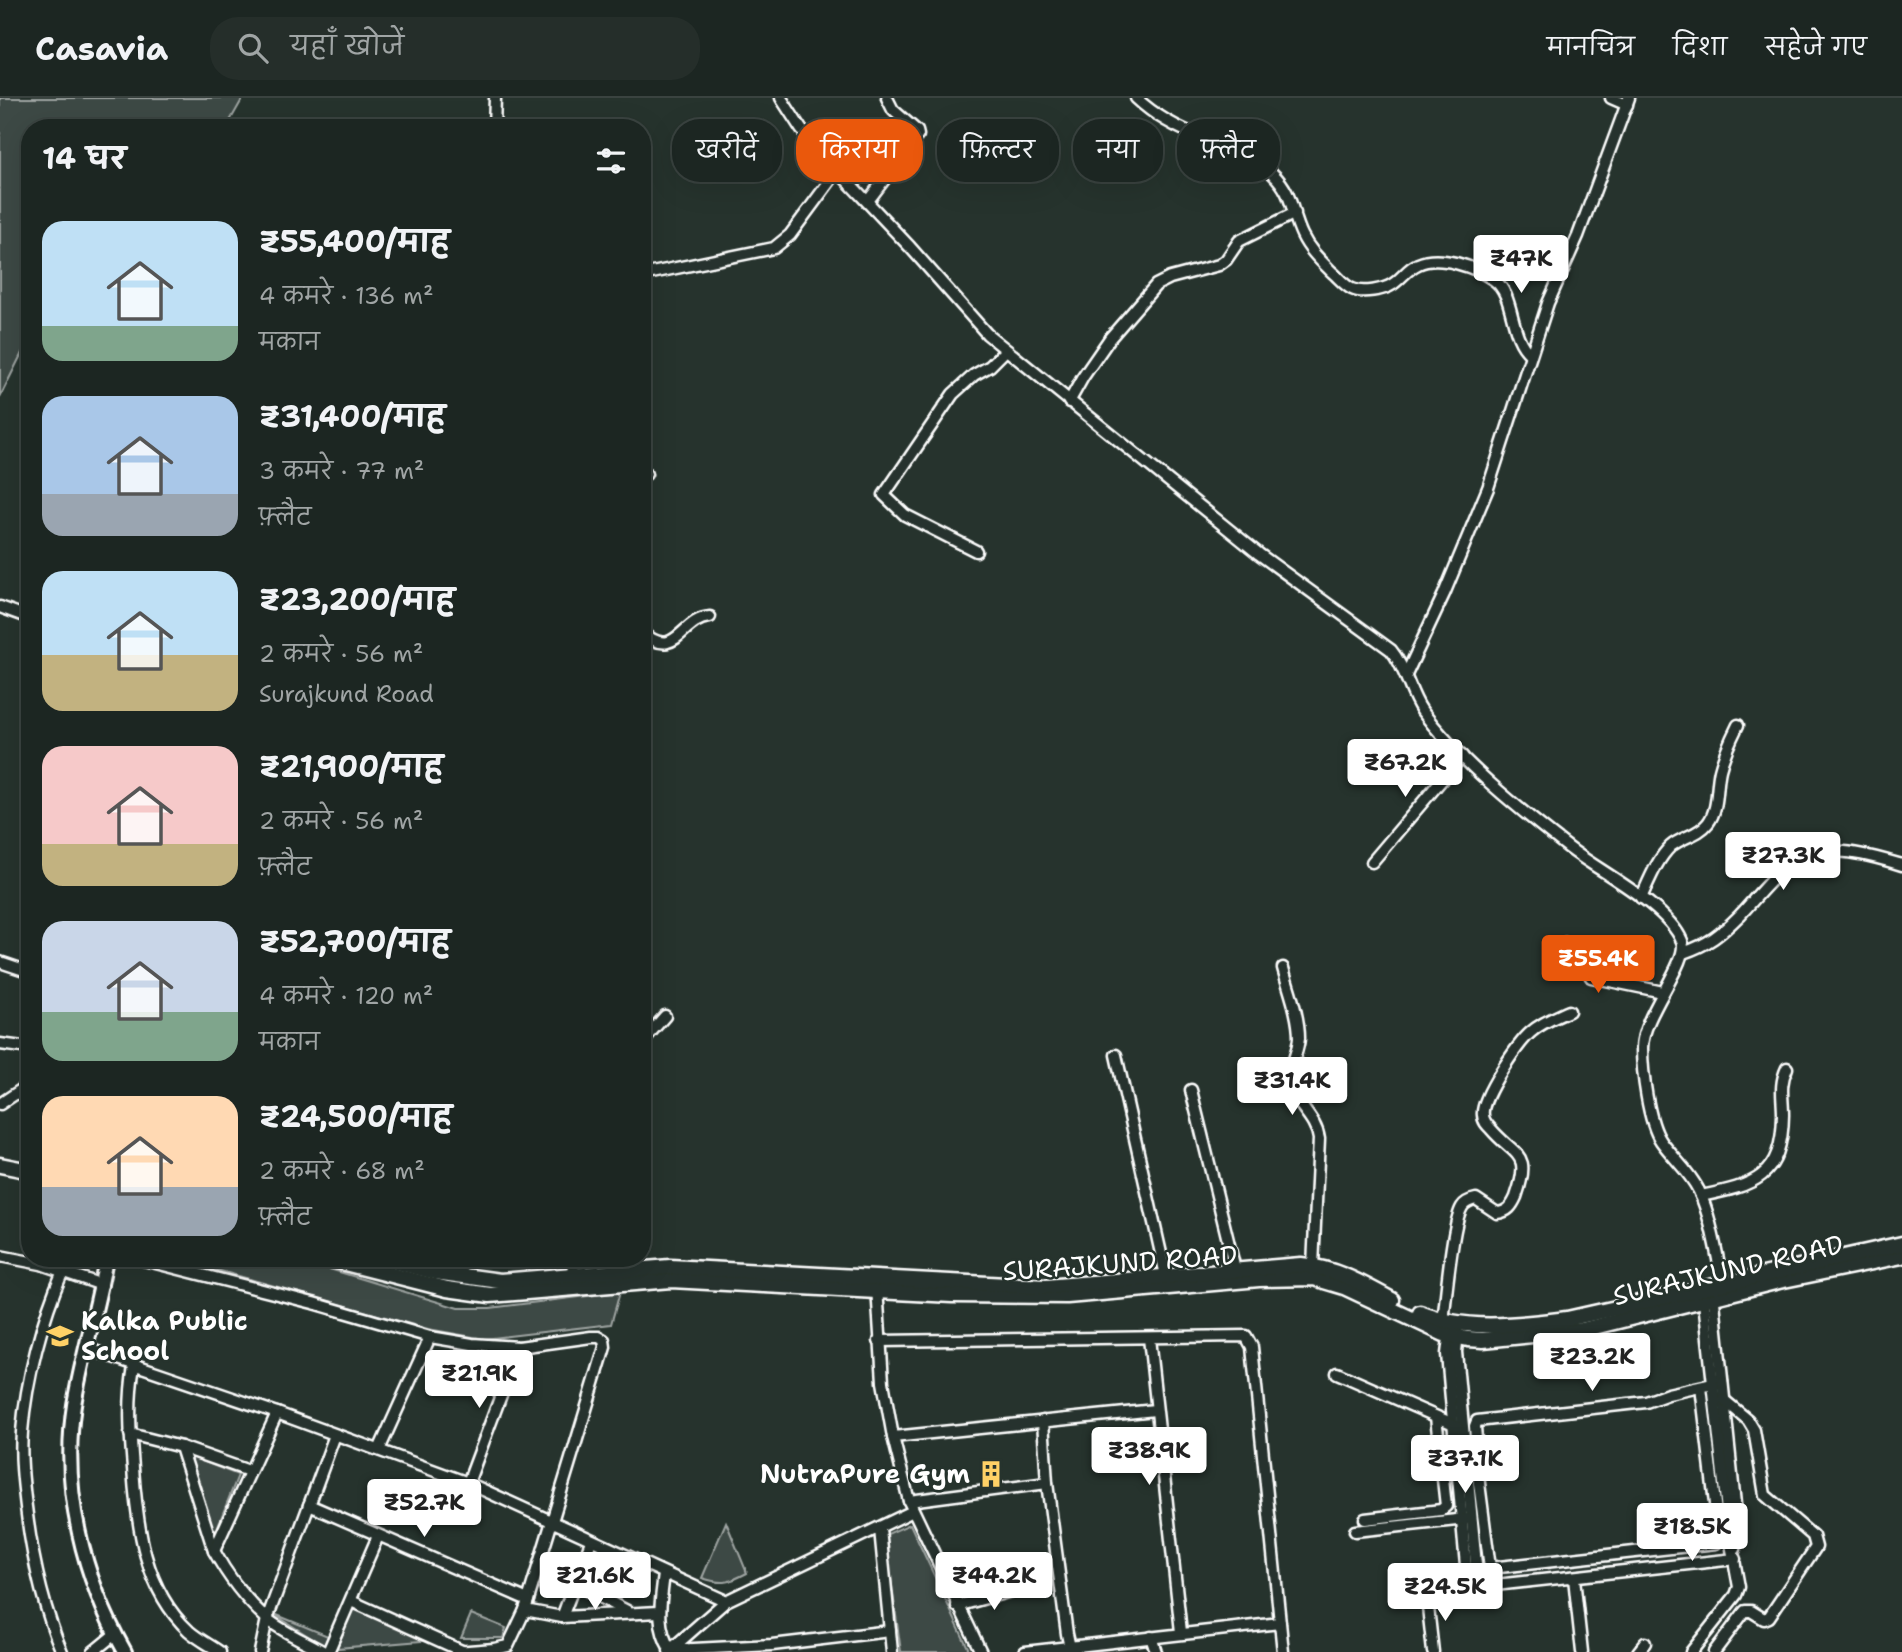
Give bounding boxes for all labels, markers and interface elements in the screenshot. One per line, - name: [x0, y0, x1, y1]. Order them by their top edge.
- search box: [210, 17, 700, 80]
- text: Casavia: [35, 26, 168, 71]
- text: यहाँ खोजें: [290, 28, 404, 63]
- icon: search: [234, 29, 272, 67]
- text: मानचित्र: [1547, 31, 1635, 63]
- text: दिशा: [1673, 31, 1727, 63]
- text: सहेजे गए: [1765, 31, 1867, 63]
- chip: खरीदें: [672, 119, 782, 182]
- chip: किराया: [796, 119, 923, 182]
- chip: फ़िल्टर: [937, 119, 1059, 182]
- chip: नया: [1073, 119, 1163, 182]
- chip: फ़्लैट: [1177, 119, 1280, 182]
- text: 14 घर: [42, 138, 126, 179]
- icon: filters: [592, 142, 630, 180]
- text: ₹55,400/माह: [259, 221, 450, 262]
- pin: ₹47K: [1480, 236, 1562, 295]
- text: ₹47K: [1489, 243, 1553, 273]
- icon: home: [98, 249, 182, 333]
- text: 4 कमरे · 136 m²: [259, 281, 434, 311]
- text: मकान: [259, 327, 320, 357]
- text: ₹31,400/माह: [259, 396, 445, 437]
- icon: home: [98, 424, 182, 508]
- text: 3 कमरे · 77 m²: [259, 456, 424, 486]
- text: फ़्लैट: [259, 502, 311, 532]
- text: ₹23,200/माह: [259, 579, 455, 620]
- icon: home: [98, 599, 182, 683]
- text: 2 कमरे · 56 m²: [259, 639, 423, 669]
- text: Surajkund Road: [259, 679, 434, 709]
- pin: ₹67.2K: [1348, 740, 1462, 799]
- text: ₹21,900/माह: [259, 746, 443, 787]
- text: ₹67.2K: [1363, 747, 1447, 777]
- icon: home: [98, 774, 182, 858]
- text: 2 कमरे · 56 m²: [259, 806, 423, 836]
- pin: ₹27.3K: [1726, 832, 1840, 892]
- text: ₹27.3K: [1741, 840, 1825, 870]
- text: फ़्लैट: [259, 852, 311, 882]
- text: ₹52,700/माह: [259, 921, 450, 962]
- pin: ₹55.4K: [1541, 936, 1655, 995]
- text: ₹55.4K: [1558, 943, 1638, 973]
- icon: home: [98, 949, 182, 1033]
- text: 4 कमरे · 120 m²: [259, 981, 433, 1011]
- text: मकान: [259, 1027, 320, 1057]
- pin: ₹31.4K: [1235, 1058, 1349, 1117]
- text: ₹31.4K: [1253, 1065, 1331, 1095]
- text: ₹24,500/माह: [259, 1096, 452, 1137]
- icon: home: [98, 1124, 182, 1208]
- text: 2 कमरे · 68 m²: [259, 1156, 425, 1186]
- text: फ़्लैट: [259, 1202, 311, 1232]
- street label: SURAJKUND ROAD: [1609, 1226, 1846, 1313]
- street label: SURAJKUND ROAD: [1001, 1237, 1239, 1288]
- place label: Kalka Public School: [81, 1303, 248, 1368]
- school or university icon: Kalka Public School: [45, 1321, 75, 1351]
- pin: ₹23.2K: [1535, 1334, 1649, 1393]
- text: ₹23.2K: [1549, 1341, 1635, 1371]
- pin: ₹21.9K: [422, 1350, 536, 1410]
- text: ₹21.9K: [441, 1358, 517, 1388]
- pin: ₹38.9K: [1092, 1428, 1206, 1487]
- text: ₹38.9K: [1108, 1435, 1190, 1465]
- pin: ₹37.1K: [1408, 1436, 1522, 1495]
- text: ₹37.1K: [1427, 1443, 1503, 1473]
- place label: NutraPure Gym: [760, 1456, 970, 1491]
- building icon: NutraPure Gym: [976, 1459, 1006, 1489]
- pin: ₹52.7K: [367, 1480, 481, 1539]
- text: ₹52.7K: [383, 1487, 465, 1517]
- pin: ₹18.5K: [1635, 1504, 1749, 1563]
- text: ₹18.5K: [1653, 1511, 1731, 1541]
- pin: ₹21.6K: [538, 1552, 652, 1612]
- pin: ₹44.2K: [937, 1552, 1051, 1612]
- text: ₹21.6K: [556, 1560, 634, 1590]
- text: ₹44.2K: [951, 1560, 1037, 1590]
- pin: ₹24.5K: [1388, 1564, 1502, 1623]
- text: ₹24.5K: [1404, 1571, 1486, 1601]

